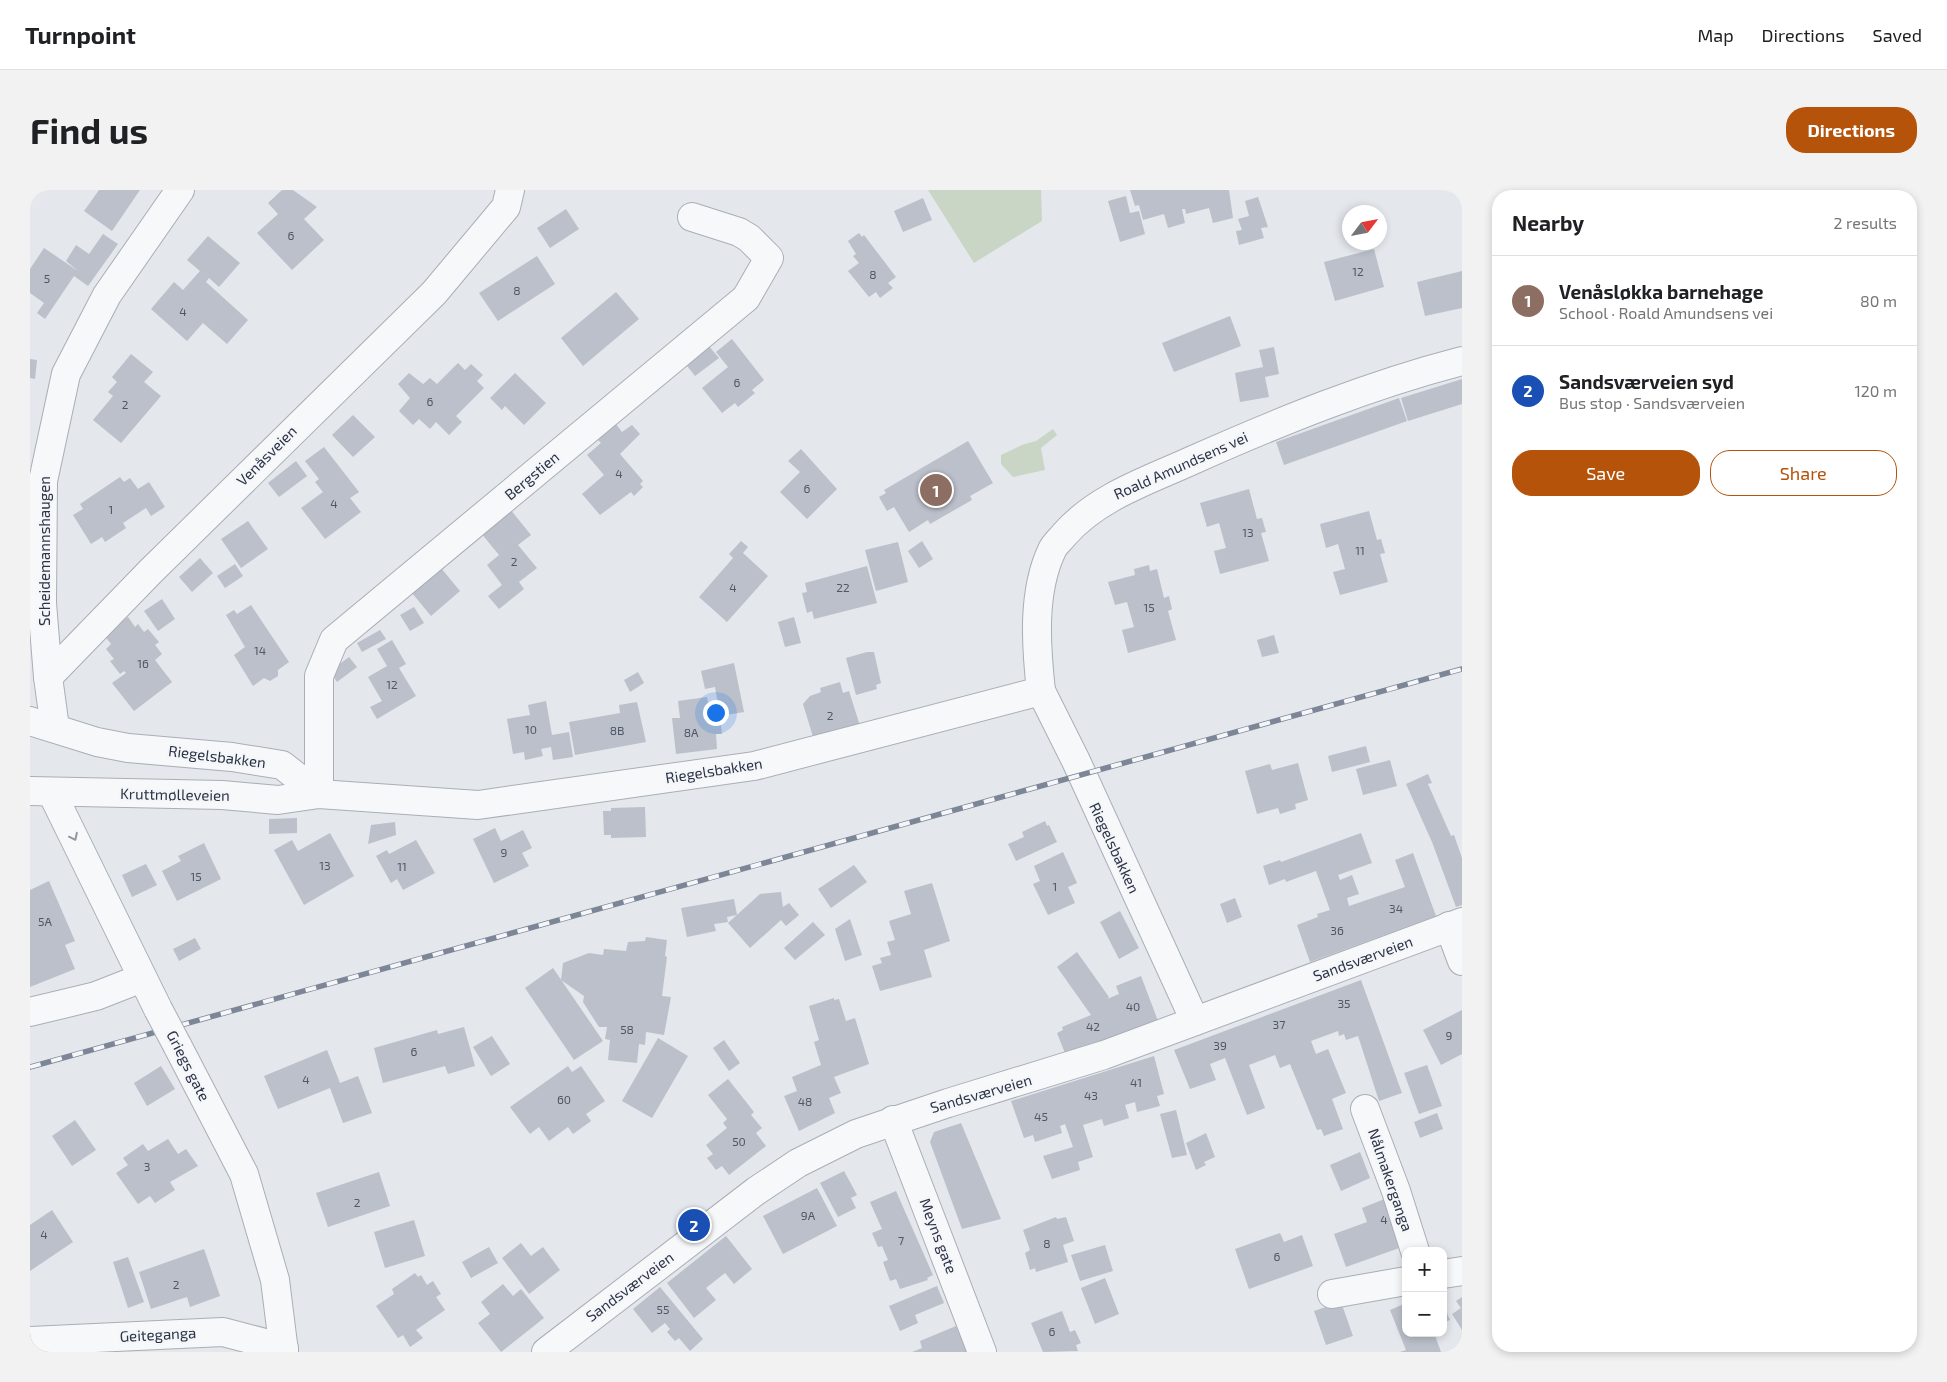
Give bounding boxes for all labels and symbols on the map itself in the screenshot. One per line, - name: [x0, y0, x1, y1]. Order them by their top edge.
- north arrow: [1342, 205, 1387, 250]
- house number: 6: [288, 228, 295, 242]
- house number: 12: [1352, 264, 1364, 278]
- house number: 8: [869, 267, 877, 281]
- house number: 5: [44, 271, 50, 285]
- house number: 8: [513, 283, 521, 297]
- house number: 4: [179, 304, 187, 318]
- house number: 6: [734, 375, 741, 389]
- house number: 6: [427, 394, 434, 408]
- house number: 2: [122, 397, 129, 411]
- street label: Venåsveien: [233, 422, 300, 489]
- street label: Roald Amundsens vei: [1111, 427, 1250, 503]
- street label: Bergstien: [500, 447, 562, 503]
- house number: 4: [615, 466, 623, 480]
- pin: 1: [920, 471, 952, 509]
- street label: Scheidemannshaugen: [35, 476, 53, 626]
- house number: 6: [804, 481, 811, 495]
- house number: 4: [330, 496, 338, 510]
- house number: 1: [109, 502, 113, 516]
- house number: 13: [1242, 525, 1254, 539]
- house number: 11: [1355, 543, 1365, 557]
- house number: 2: [511, 554, 518, 568]
- house number: 4: [729, 580, 737, 594]
- house number: 22: [836, 580, 850, 594]
- house number: 15: [1143, 600, 1155, 614]
- house number: 14: [254, 643, 266, 657]
- house number: 16: [137, 656, 149, 670]
- house number: 12: [386, 677, 398, 691]
- your location: [703, 700, 729, 726]
- house number: 2: [827, 708, 834, 722]
- house number: 10: [525, 722, 537, 736]
- house number: 8B: [610, 723, 624, 737]
- house number: 8A: [684, 725, 699, 739]
- street label: Riegelsbakken: [167, 741, 267, 771]
- street label: Riegelsbakken: [664, 753, 764, 787]
- street label: Kruttmølleveien: [120, 784, 230, 804]
- street label: Riegelsbakken: [1086, 799, 1144, 896]
- one-way arrow: [68, 831, 78, 840]
- house number: 9: [501, 845, 508, 859]
- house number: 13: [319, 858, 331, 872]
- house number: 11: [397, 859, 407, 873]
- house number: 15: [190, 869, 202, 883]
- house number: 1: [1053, 879, 1057, 893]
- house number: 34: [1389, 901, 1403, 915]
- house number: 5A: [38, 914, 52, 928]
- house number: 36: [1330, 923, 1344, 937]
- street label: Sandsværveien: [1310, 932, 1415, 984]
- house number: 35: [1337, 996, 1351, 1010]
- house number: 40: [1126, 999, 1140, 1013]
- house number: 37: [1273, 1017, 1285, 1031]
- house number: 42: [1086, 1019, 1100, 1033]
- house number: 58: [620, 1022, 634, 1036]
- street label: Griegs gate: [163, 1027, 214, 1104]
- house number: 9: [1446, 1028, 1453, 1042]
- house number: 39: [1213, 1038, 1227, 1052]
- house number: 6: [411, 1044, 418, 1058]
- street label: Sandsværveien: [928, 1070, 1034, 1116]
- house number: 4: [302, 1072, 310, 1086]
- house number: 41: [1130, 1075, 1142, 1089]
- house number: 43: [1084, 1088, 1098, 1102]
- house number: 60: [557, 1092, 571, 1106]
- house number: 48: [798, 1094, 812, 1108]
- house number: 45: [1034, 1109, 1048, 1123]
- street label: Nålmakerganga: [1365, 1126, 1417, 1234]
- house number: 50: [732, 1134, 746, 1148]
- house number: 3: [144, 1159, 150, 1173]
- house number: 2: [354, 1195, 361, 1209]
- street label: Meyns gate: [916, 1195, 962, 1276]
- pin: 2: [678, 1206, 710, 1244]
- house number: 9A: [801, 1208, 816, 1222]
- house number: 4: [1380, 1212, 1388, 1226]
- house number: 4: [40, 1227, 48, 1241]
- house number: 7: [898, 1233, 904, 1247]
- house number: 8: [1043, 1236, 1051, 1250]
- street label: Sandsværveien: [582, 1247, 677, 1325]
- house number: 6: [1274, 1249, 1281, 1263]
- house number: 2: [173, 1277, 180, 1291]
- house number: 55: [657, 1302, 669, 1316]
- street label: Geiteganga: [119, 1323, 197, 1345]
- house number: 6: [1049, 1324, 1056, 1338]

